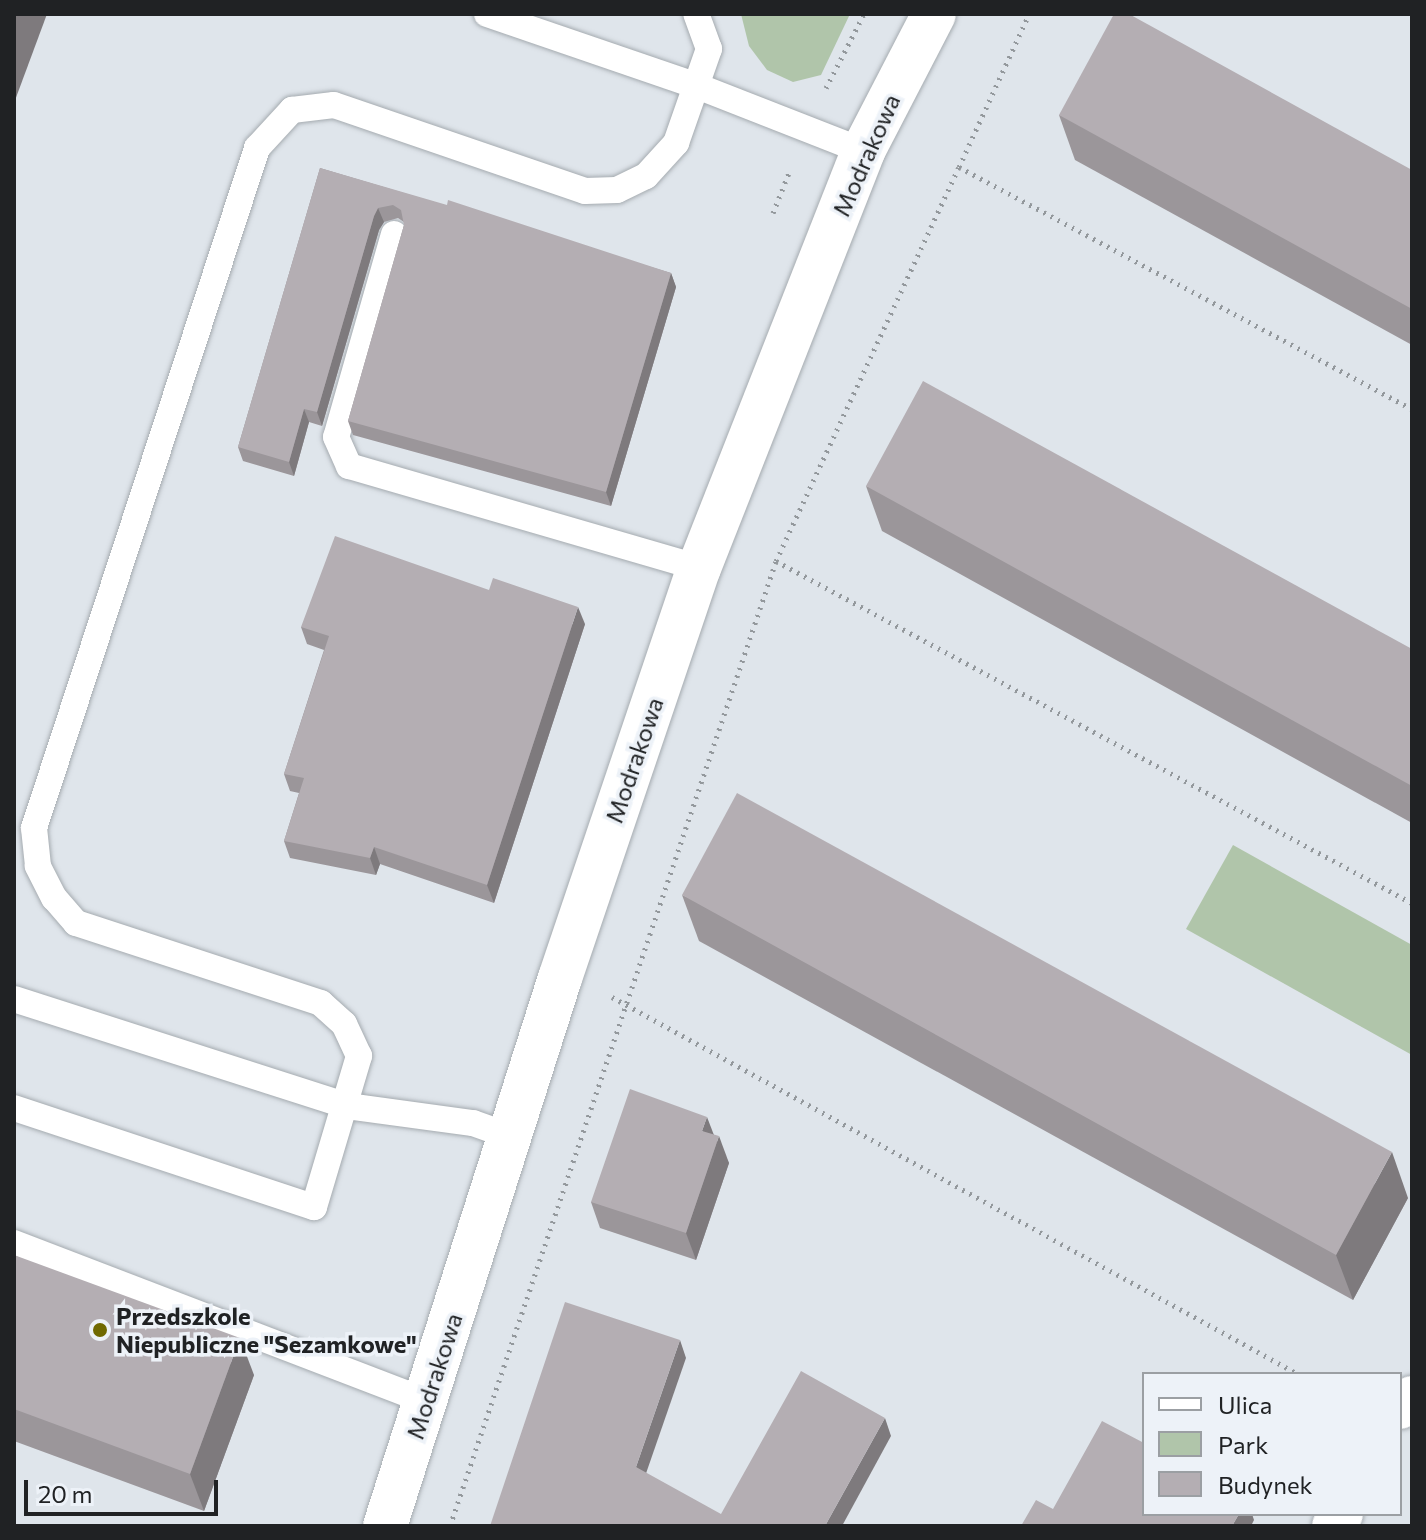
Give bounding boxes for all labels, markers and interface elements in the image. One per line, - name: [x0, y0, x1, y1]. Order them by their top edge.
- street label: Modrakowa: [826, 89, 906, 221]
- street label: Modrakowa: [599, 693, 669, 827]
- place label: Przedszkole Niepubliczne "Sezamkowe": [116, 1302, 417, 1358]
- street label: Modrakowa: [400, 1309, 468, 1443]
- marker: Przedszkole Niepubliczne "Sezamkowe": [91, 1321, 109, 1339]
- legend: [1142, 1372, 1402, 1516]
- text: Ulica: [1218, 1390, 1272, 1419]
- text: Park: [1218, 1430, 1268, 1459]
- scale bar: [28, 1464, 222, 1514]
- text: Budynek: [1218, 1470, 1313, 1499]
- text: 20 m: [38, 1479, 92, 1508]

